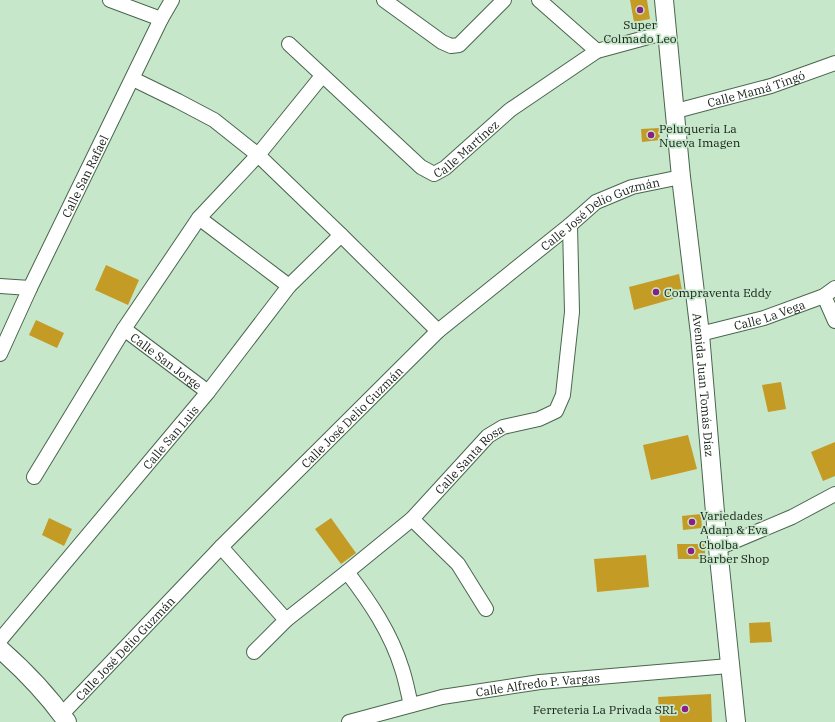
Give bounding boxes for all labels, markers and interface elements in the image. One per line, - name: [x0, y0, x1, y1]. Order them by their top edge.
- marker: Super Colmado Leo: [635, 5, 645, 15]
- place label: Super Colmado Leo: [603, 17, 677, 46]
- street label: Calle Mamá Tingó: [705, 67, 807, 110]
- street label: Calle Martínez: [431, 116, 501, 181]
- place label: Peluqueria La Nueva Imagen: [659, 121, 741, 150]
- marker: Peluqueria La Nueva Imagen: [646, 130, 656, 140]
- street label: Calle San Rafael: [58, 132, 111, 220]
- street label: Calle José Delio Guzmán: [537, 174, 661, 253]
- place label: Compraventa Eddy: [664, 285, 772, 300]
- marker: Compraventa Eddy: [651, 287, 661, 297]
- street label: Calle La Vega: [732, 296, 807, 333]
- street label: Avenida Juan Tomás Díaz: [690, 312, 718, 457]
- street label: Calle San Jorge: [128, 329, 205, 392]
- street label: Calle José Delio Guzmán: [298, 363, 406, 471]
- street label: Calle San Luis: [139, 402, 201, 472]
- street label: Calle Santa Rosa: [431, 421, 507, 497]
- place label: Variedades Adam & Eva: [700, 508, 768, 537]
- marker: Variedades Adam & Eva: [687, 517, 697, 527]
- place label: Cholba Barber Shop: [699, 537, 769, 566]
- marker: Cholba Barber Shop: [686, 546, 696, 556]
- street label: Calle José Delio Guzmán: [72, 593, 178, 703]
- street label: Calle Alfredo P. Vargas: [475, 669, 601, 699]
- place label: Ferreteria La Privada SRL: [533, 702, 677, 717]
- marker: Ferreteria La Privada SRL: [680, 704, 690, 714]

